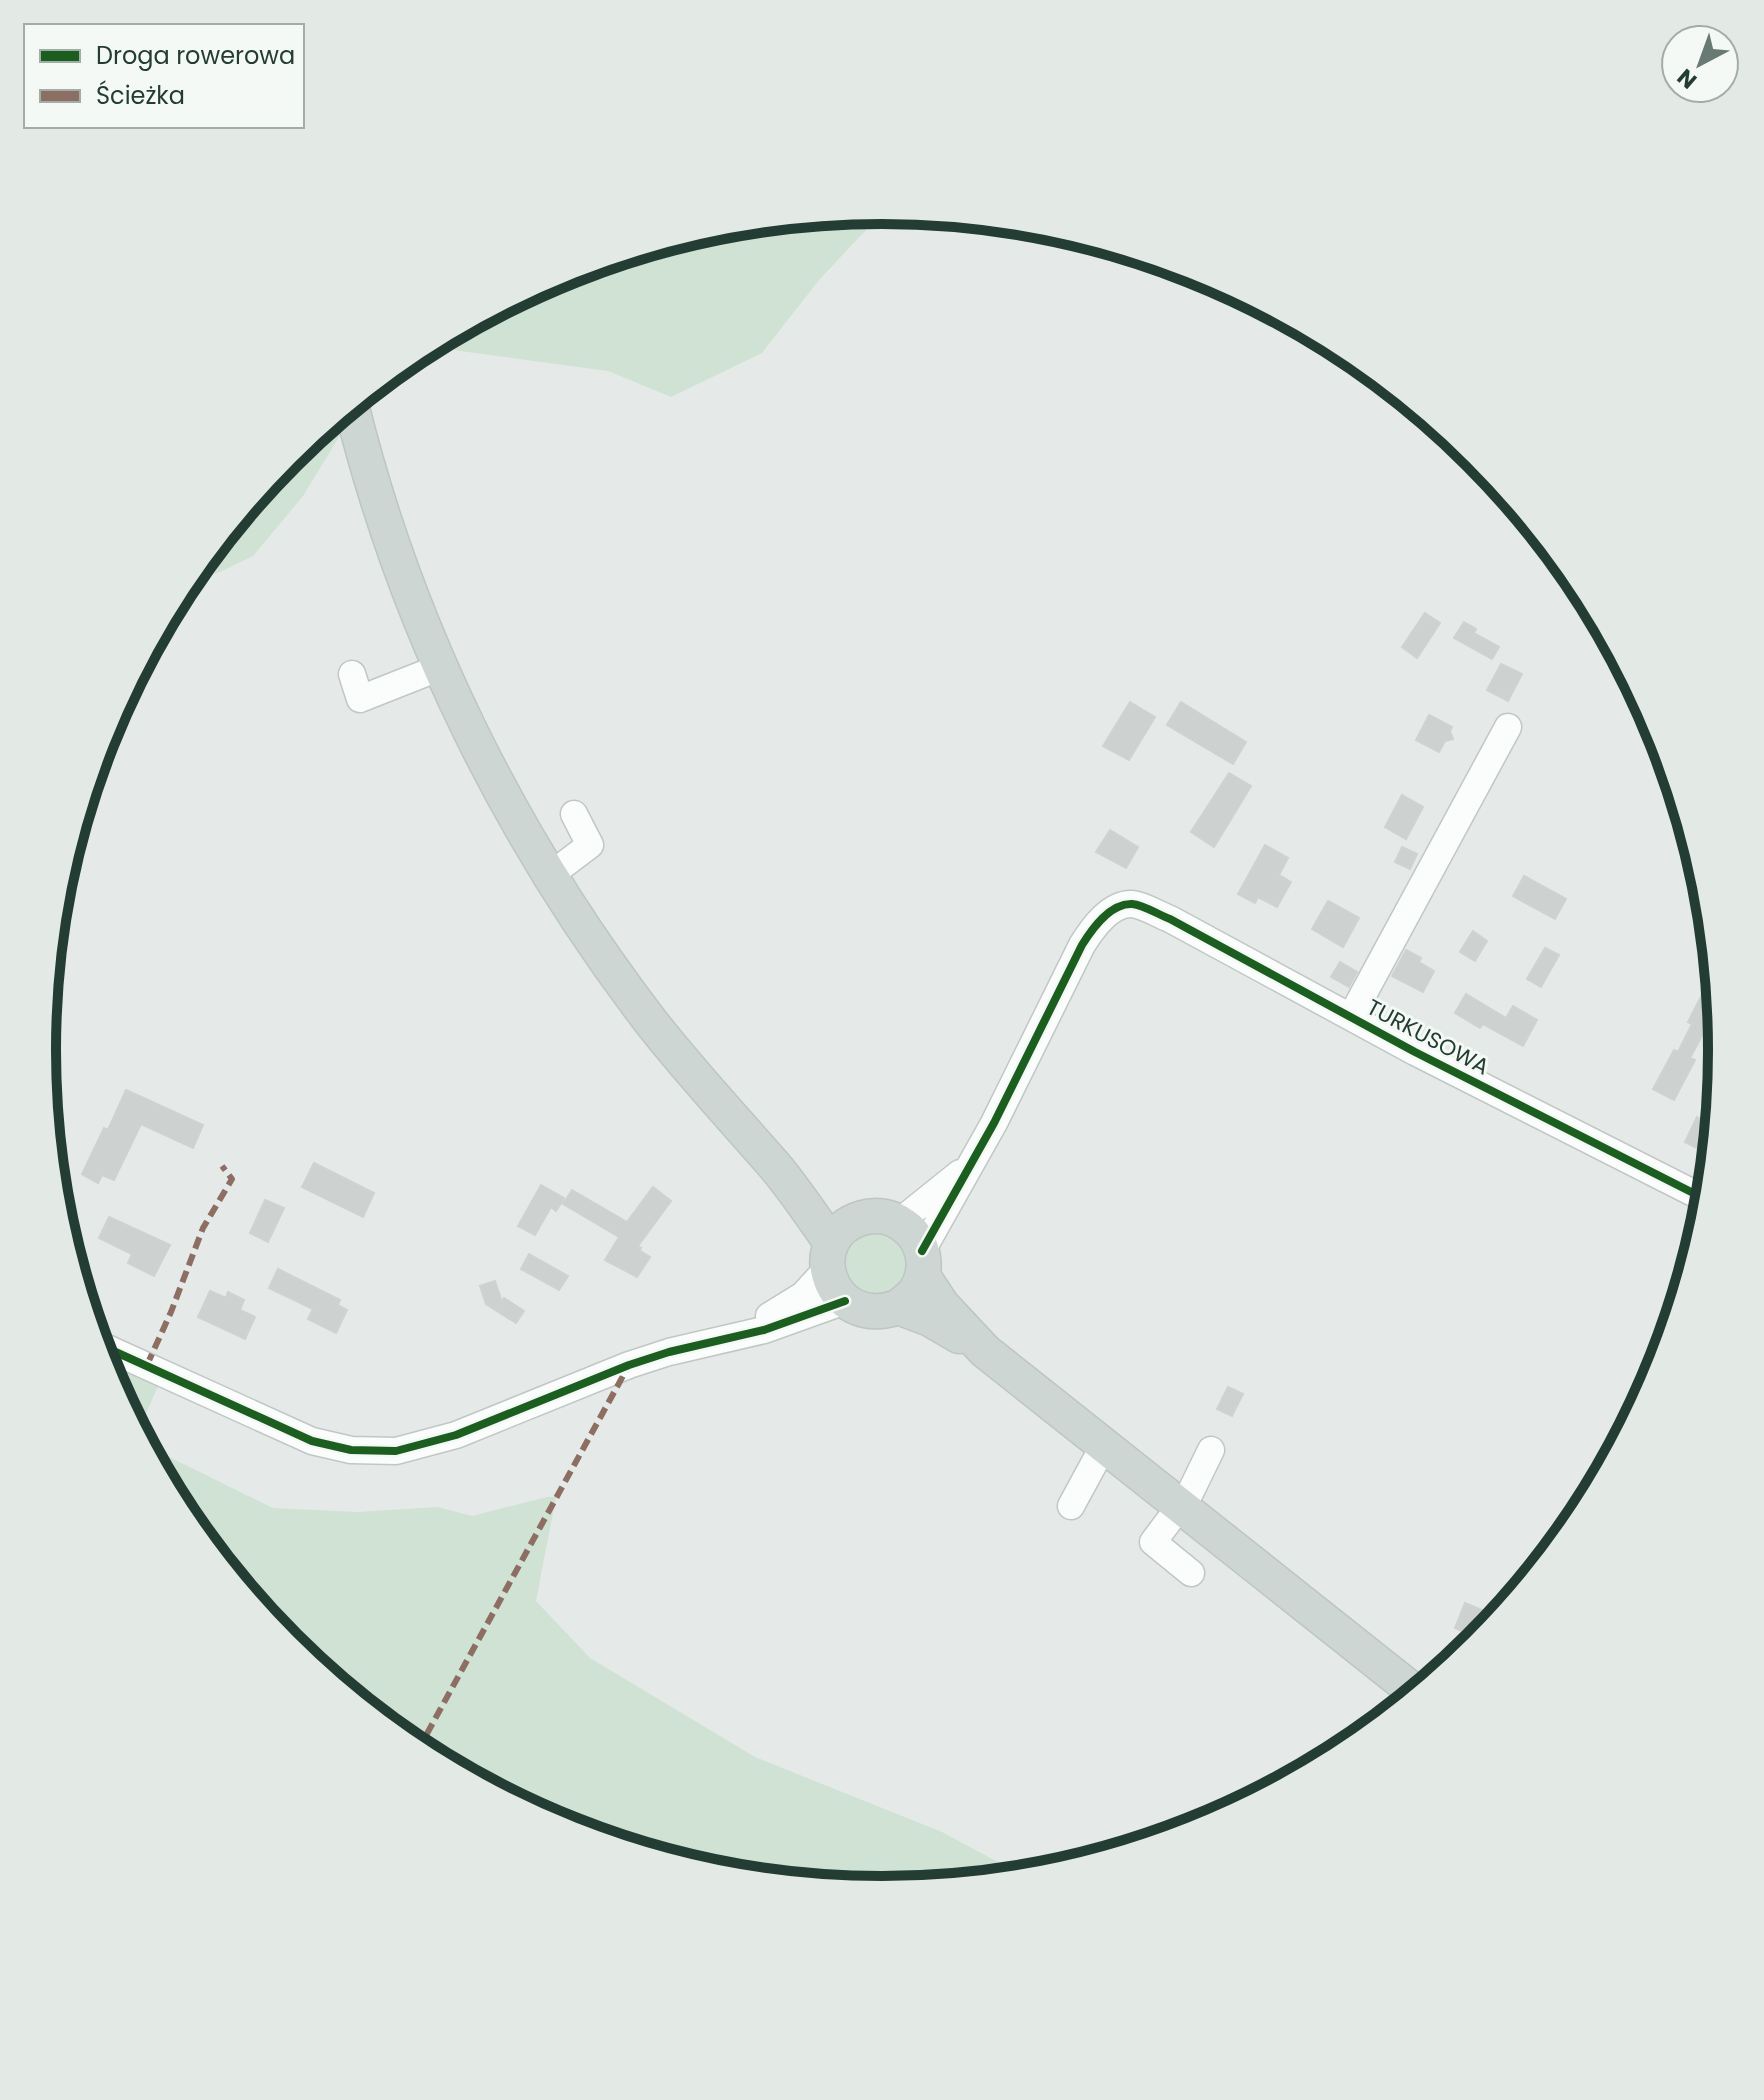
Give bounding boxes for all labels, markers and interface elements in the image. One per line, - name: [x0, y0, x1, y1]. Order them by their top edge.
- legend: [24, 24, 304, 128]
- north arrow: [1660, 24, 1740, 104]
- text: Droga rowerowa: [96, 39, 295, 72]
- text: N: [1671, 62, 1704, 96]
- text: Ścieżka: [96, 79, 185, 112]
- street label: TURKUSOWA: [1361, 992, 1495, 1082]

